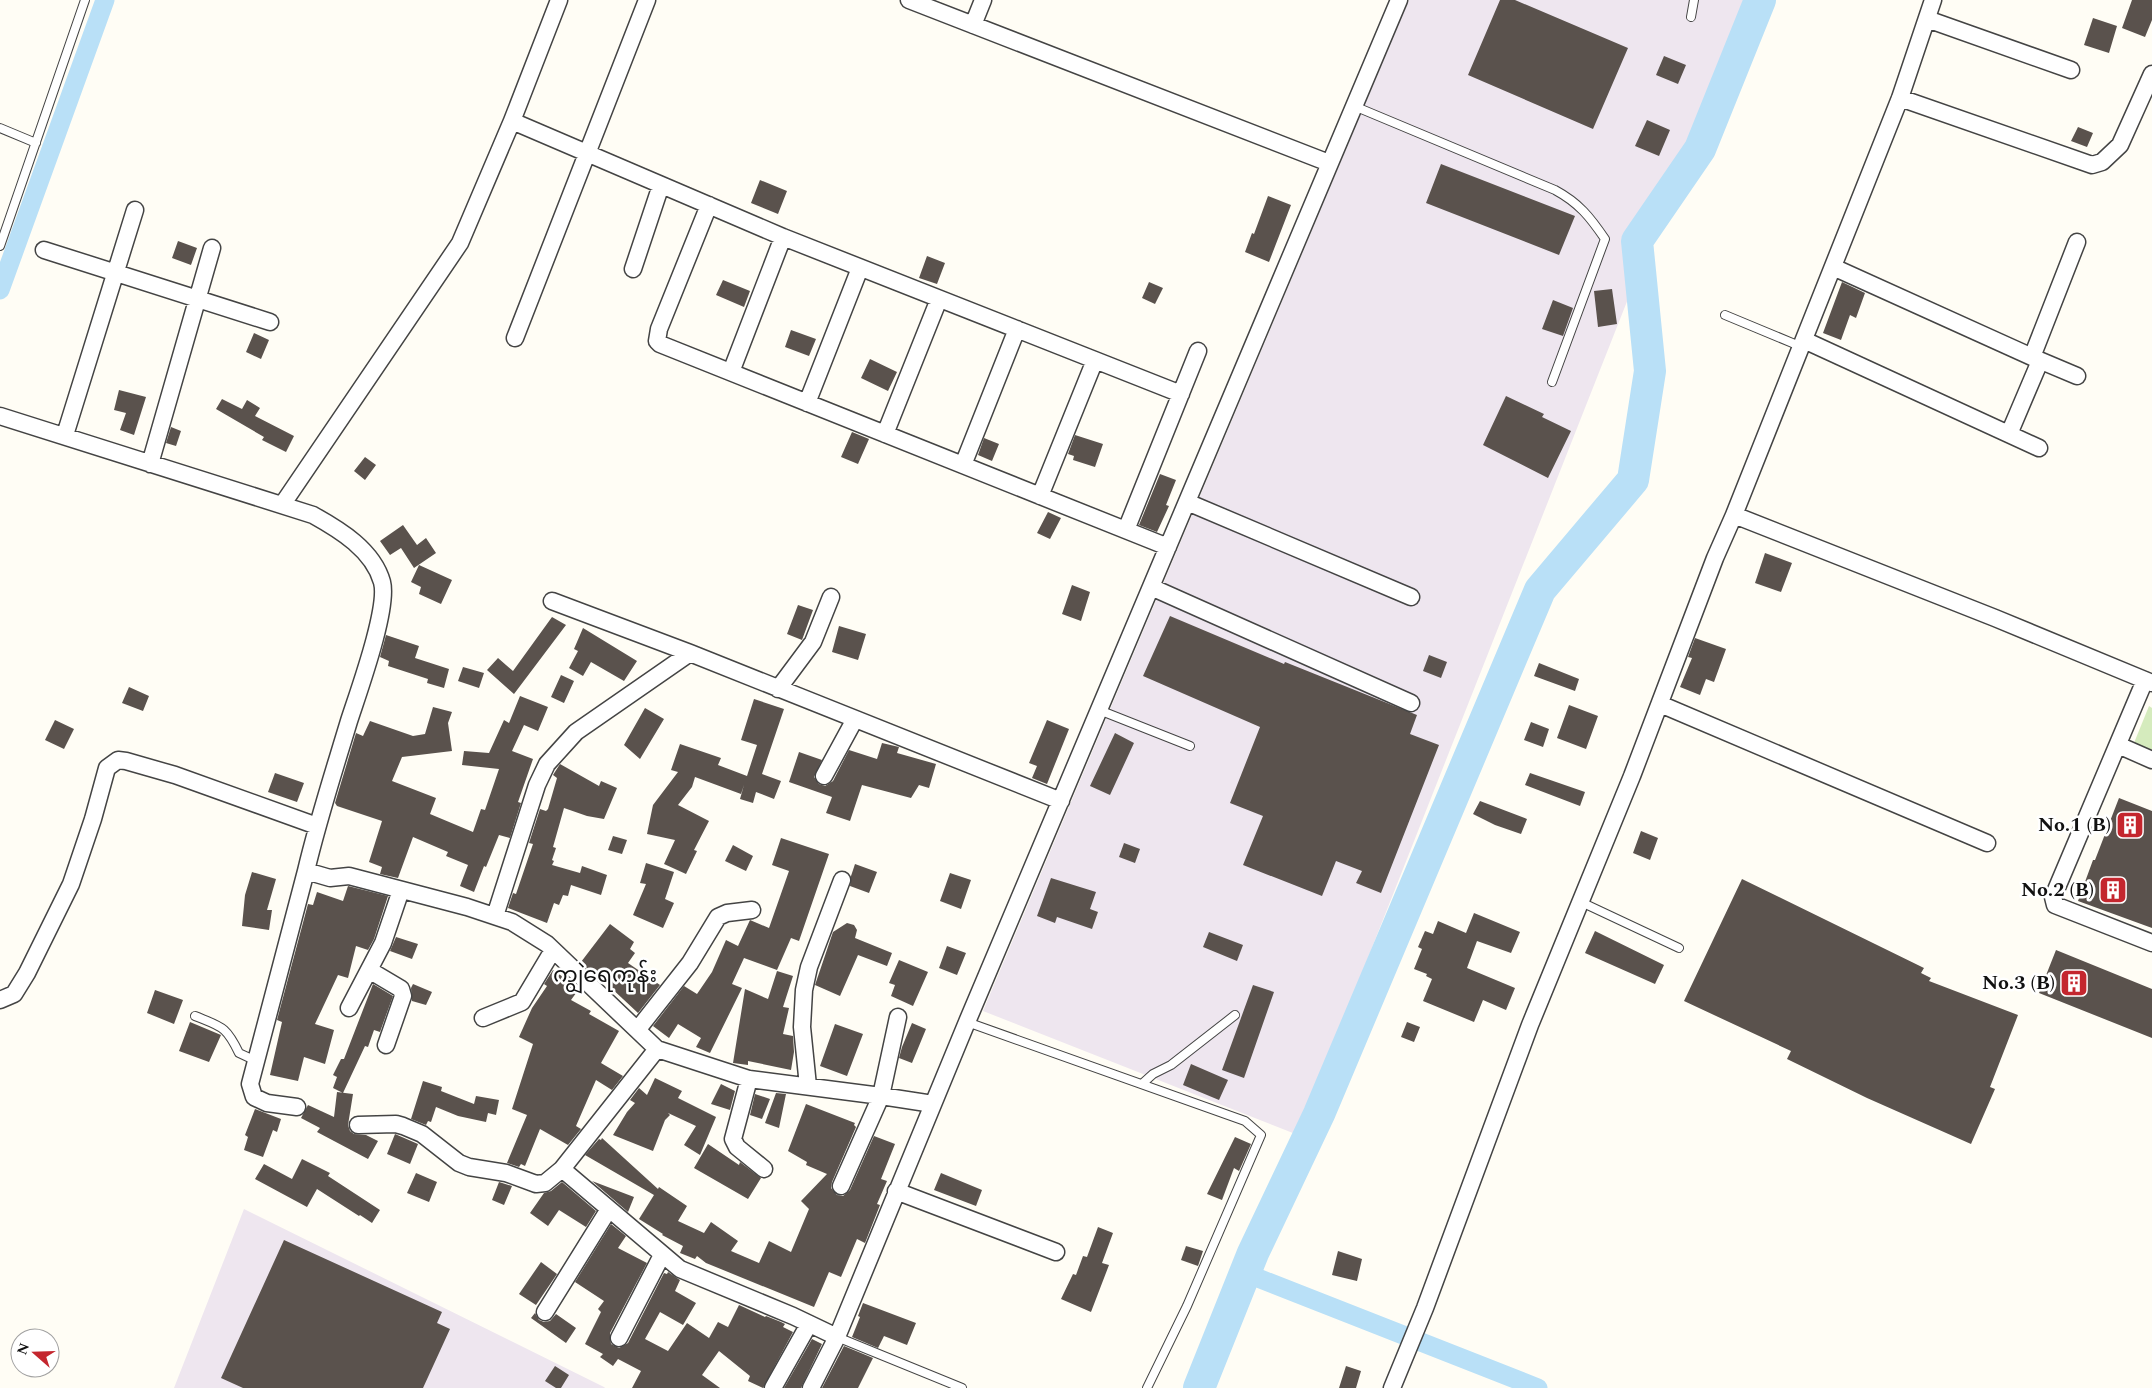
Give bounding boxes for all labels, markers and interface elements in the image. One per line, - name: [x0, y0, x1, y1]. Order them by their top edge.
- place label: No.1 (B): [2038, 810, 2111, 840]
- building icon: No.1 (B): [2115, 810, 2145, 840]
- place label: No.2 (B): [2021, 875, 2094, 905]
- building icon: No.2 (B): [2098, 875, 2128, 905]
- district label: ကျွဲရေကုန်း: [553, 959, 657, 994]
- place label: No.3 (B): [1982, 968, 2055, 998]
- building icon: No.3 (B): [2059, 968, 2089, 998]
- north arrow: [10, 1328, 60, 1378]
- text: N: [11, 1340, 35, 1358]

